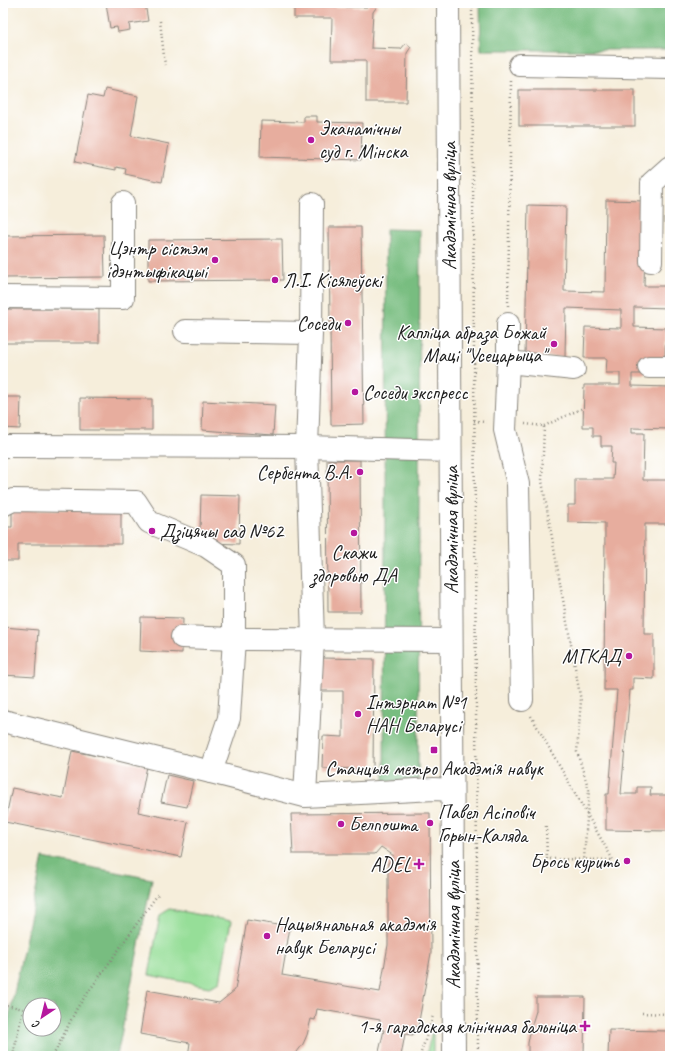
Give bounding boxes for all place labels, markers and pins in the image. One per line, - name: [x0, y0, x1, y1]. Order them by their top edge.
- place label: Эканамічны суд г. Мінска: [319, 116, 409, 164]
- marker: Эканамічны суд г. Мінска: [306, 135, 316, 145]
- place label: Цэнтр сістэм ідэнтыфікацыі: [106, 236, 209, 284]
- marker: Цэнтр сістэм ідэнтыфікацыі: [210, 255, 220, 265]
- place label: Л.І. Кісялеўскі: [283, 268, 384, 293]
- marker: Л.І. Кісялеўскі: [270, 275, 280, 285]
- place label: Соседи: [297, 311, 342, 336]
- marker: Соседи: [343, 318, 353, 328]
- place label: Капліца абраза Божай Маці "Усецарыца": [397, 320, 550, 368]
- marker: Капліца абраза Божай Маці "Усецарыца": [549, 339, 559, 349]
- place label: Соседи экспресс: [363, 380, 468, 405]
- marker: Соседи экспресс: [350, 387, 360, 397]
- place label: Сербента В.А.: [257, 460, 352, 485]
- marker: Сербента В.А.: [355, 467, 365, 477]
- place label: Дзіцячы сад №62: [160, 519, 285, 545]
- marker: Дзіцячы сад №62: [147, 526, 157, 536]
- marker: Скажи здоровью ДА: [349, 528, 359, 538]
- place label: Скажи здоровью ДА: [308, 540, 398, 589]
- place label: МГКАД: [562, 644, 623, 669]
- marker: МГКАД: [624, 651, 634, 661]
- place label: Інтэрнат №1 НАН Беларусі: [366, 690, 467, 738]
- marker: Інтэрнат №1 НАН Беларусі: [353, 709, 363, 719]
- marker: Станцыя метро Акадэмія навук: [429, 745, 439, 755]
- place label: Станцыя метро Акадэмія навук: [325, 756, 544, 781]
- place label: Павел Асіповіч Горын-Каляда: [438, 800, 537, 848]
- place label: Белпошта: [349, 812, 419, 837]
- marker: Павел Асіповіч Горын-Каляда: [425, 818, 435, 828]
- marker: Белпошта: [336, 819, 346, 829]
- place label: Брось курить: [530, 849, 620, 874]
- place label: ADEL: [371, 852, 411, 877]
- marker: Брось курить: [622, 856, 632, 866]
- marker: ADEL: [414, 859, 424, 869]
- place label: Нацыянальная акадэмія навук Беларусі: [275, 912, 436, 960]
- marker: Нацыянальная акадэмія навук Беларусі: [262, 931, 272, 941]
- place label: 1-я гарадская клінічная бальніца: [358, 1014, 577, 1039]
- marker: 1-я гарадская клінічная бальніца: [579, 1020, 591, 1032]

